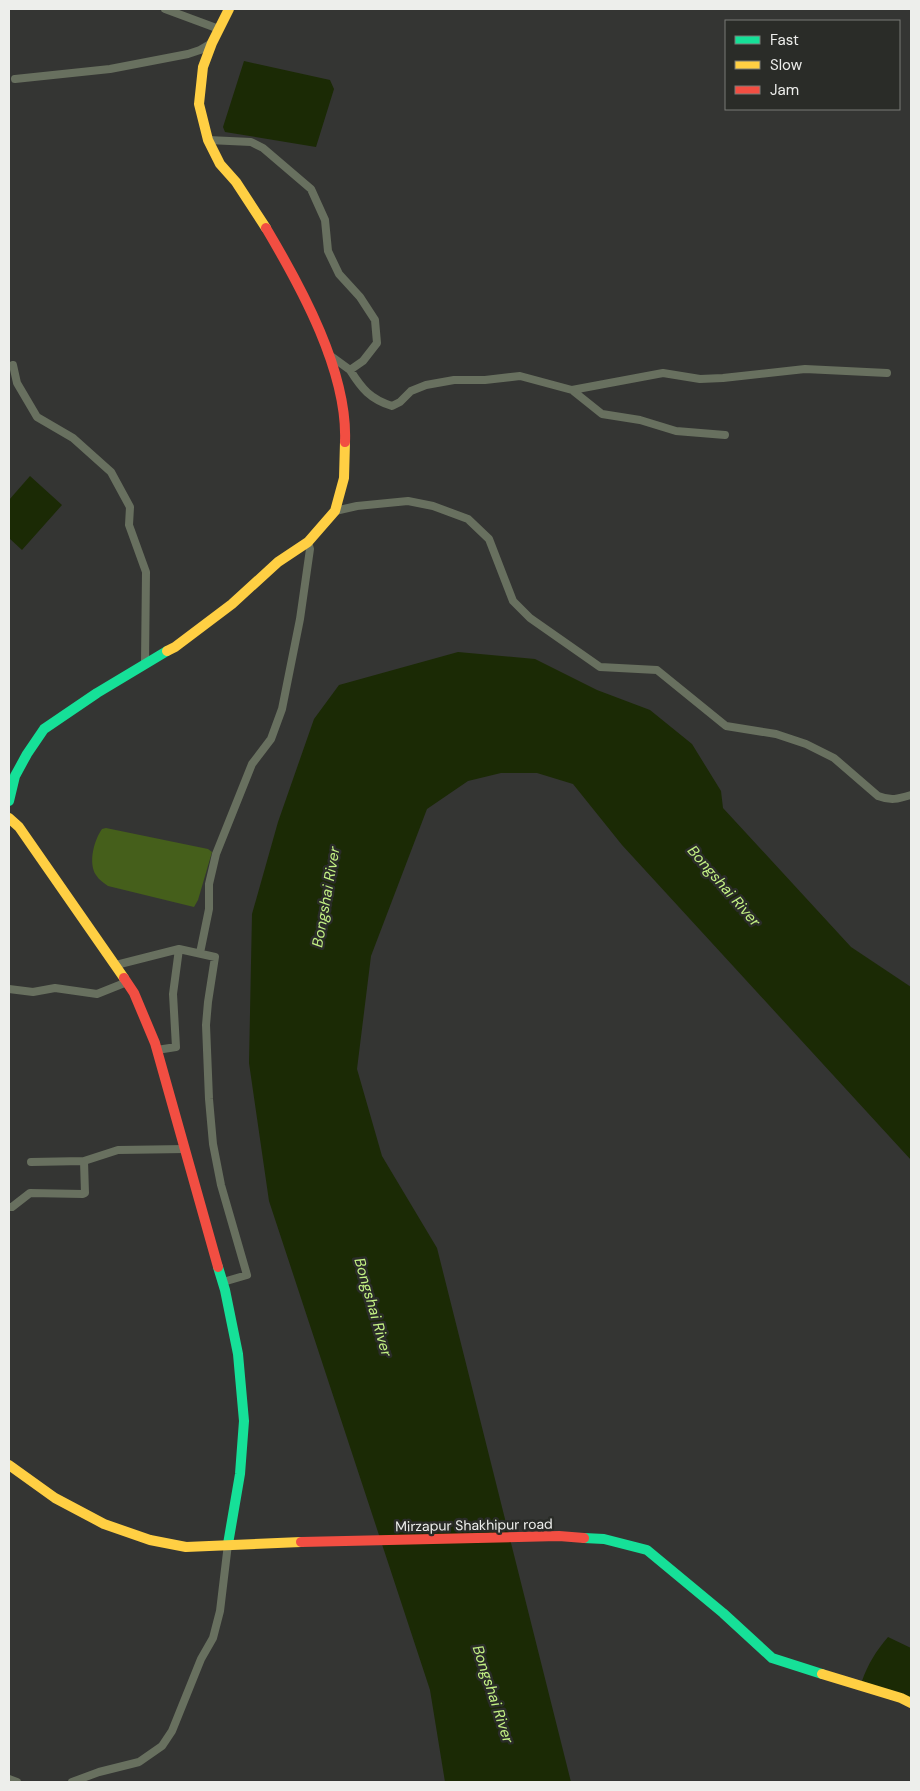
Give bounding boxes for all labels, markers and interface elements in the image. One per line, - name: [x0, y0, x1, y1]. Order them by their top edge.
- legend: [725, 20, 900, 110]
- text: Fast: [770, 30, 799, 50]
- text: Slow: [770, 55, 803, 75]
- text: Jam: [770, 80, 799, 100]
- water label: Bongshai River: [683, 841, 765, 931]
- water label: Bongshai River: [307, 845, 345, 949]
- water label: Bongshai River: [349, 1255, 397, 1359]
- street label: Mirzapur Shakhipur road: [395, 1515, 553, 1535]
- water label: Bongshai River: [468, 1643, 518, 1746]

